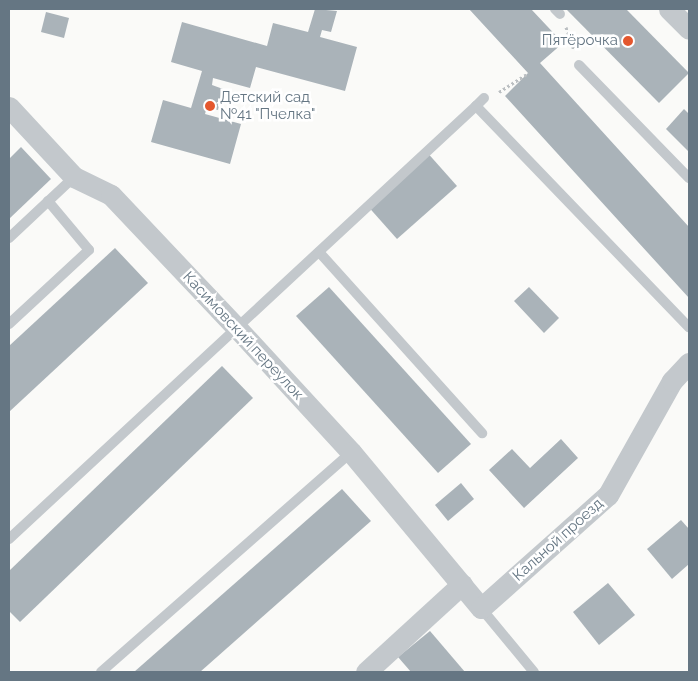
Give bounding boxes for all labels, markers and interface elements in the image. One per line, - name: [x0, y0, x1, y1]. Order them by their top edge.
- place label: Пятёрочка: [542, 32, 618, 50]
- marker: Пятёрочка: [622, 35, 634, 47]
- place label: Детский сад №41 "Пчелка": [220, 88, 316, 123]
- marker: Детский сад №41 "Пчелка": [204, 100, 216, 112]
- street label: Касимовский переулок: [179, 268, 307, 404]
- street label: Кальной проезд: [509, 495, 607, 585]

